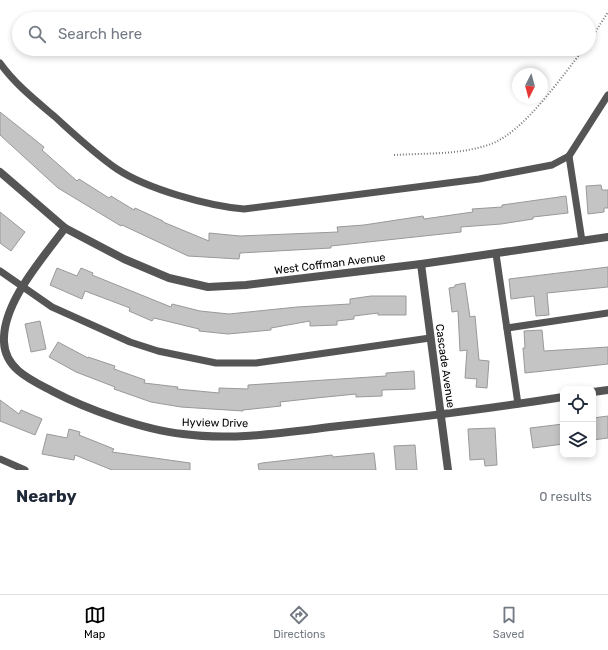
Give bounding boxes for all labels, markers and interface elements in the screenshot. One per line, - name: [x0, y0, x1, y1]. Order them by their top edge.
- search box: [12, 12, 596, 56]
- icon: search: [26, 23, 48, 45]
- text: Search here: [58, 25, 142, 43]
- north arrow: [512, 68, 548, 104]
- street label: West Coffman Avenue: [274, 251, 386, 277]
- street label: Cascade Avenue: [433, 323, 457, 409]
- map controls: [560, 386, 596, 458]
- button: locate: [560, 386, 596, 422]
- street label: Hyview Drive: [182, 416, 248, 430]
- button: layers: [560, 422, 596, 458]
- text: Nearby: [16, 486, 77, 506]
- text: 0 results: [539, 489, 592, 504]
- tab: Map: [84, 604, 106, 641]
- tab: Directions: [273, 604, 325, 641]
- tab: Saved: [493, 604, 524, 641]

